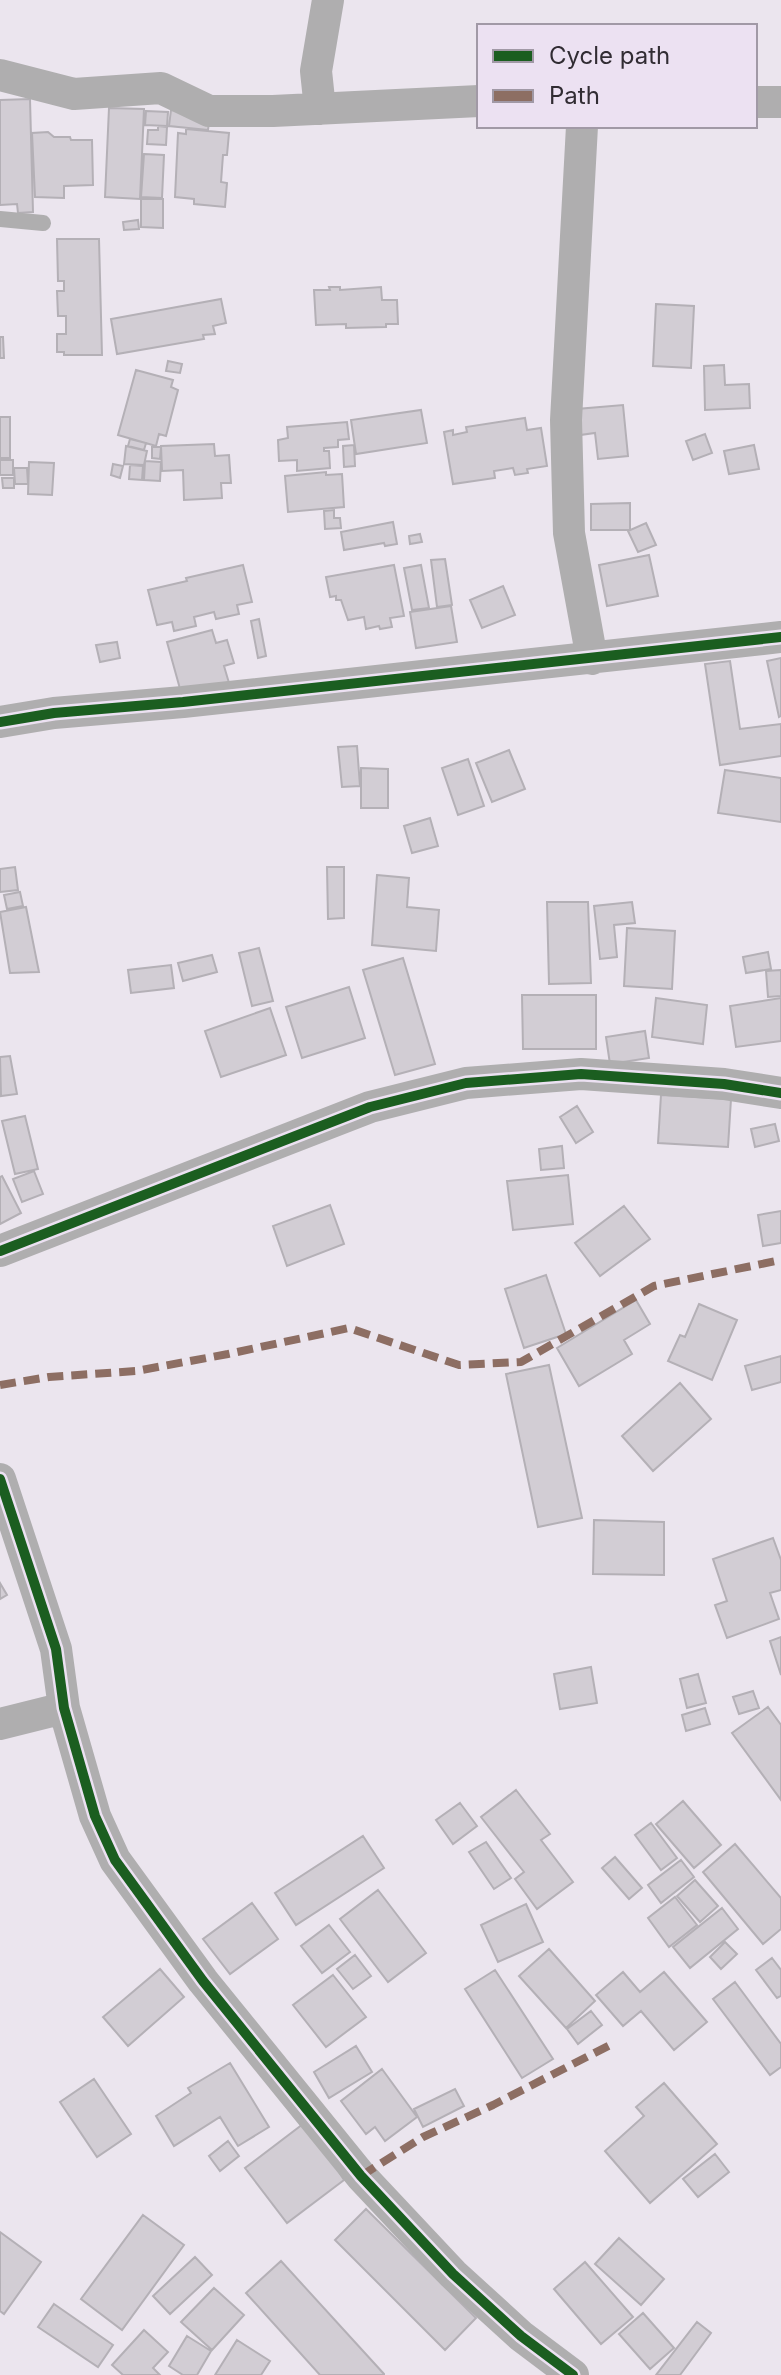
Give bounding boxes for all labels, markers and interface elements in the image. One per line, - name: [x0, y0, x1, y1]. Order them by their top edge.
- legend: [477, 24, 757, 128]
- text: Cycle path: [549, 41, 670, 70]
- text: Path: [549, 81, 600, 110]

